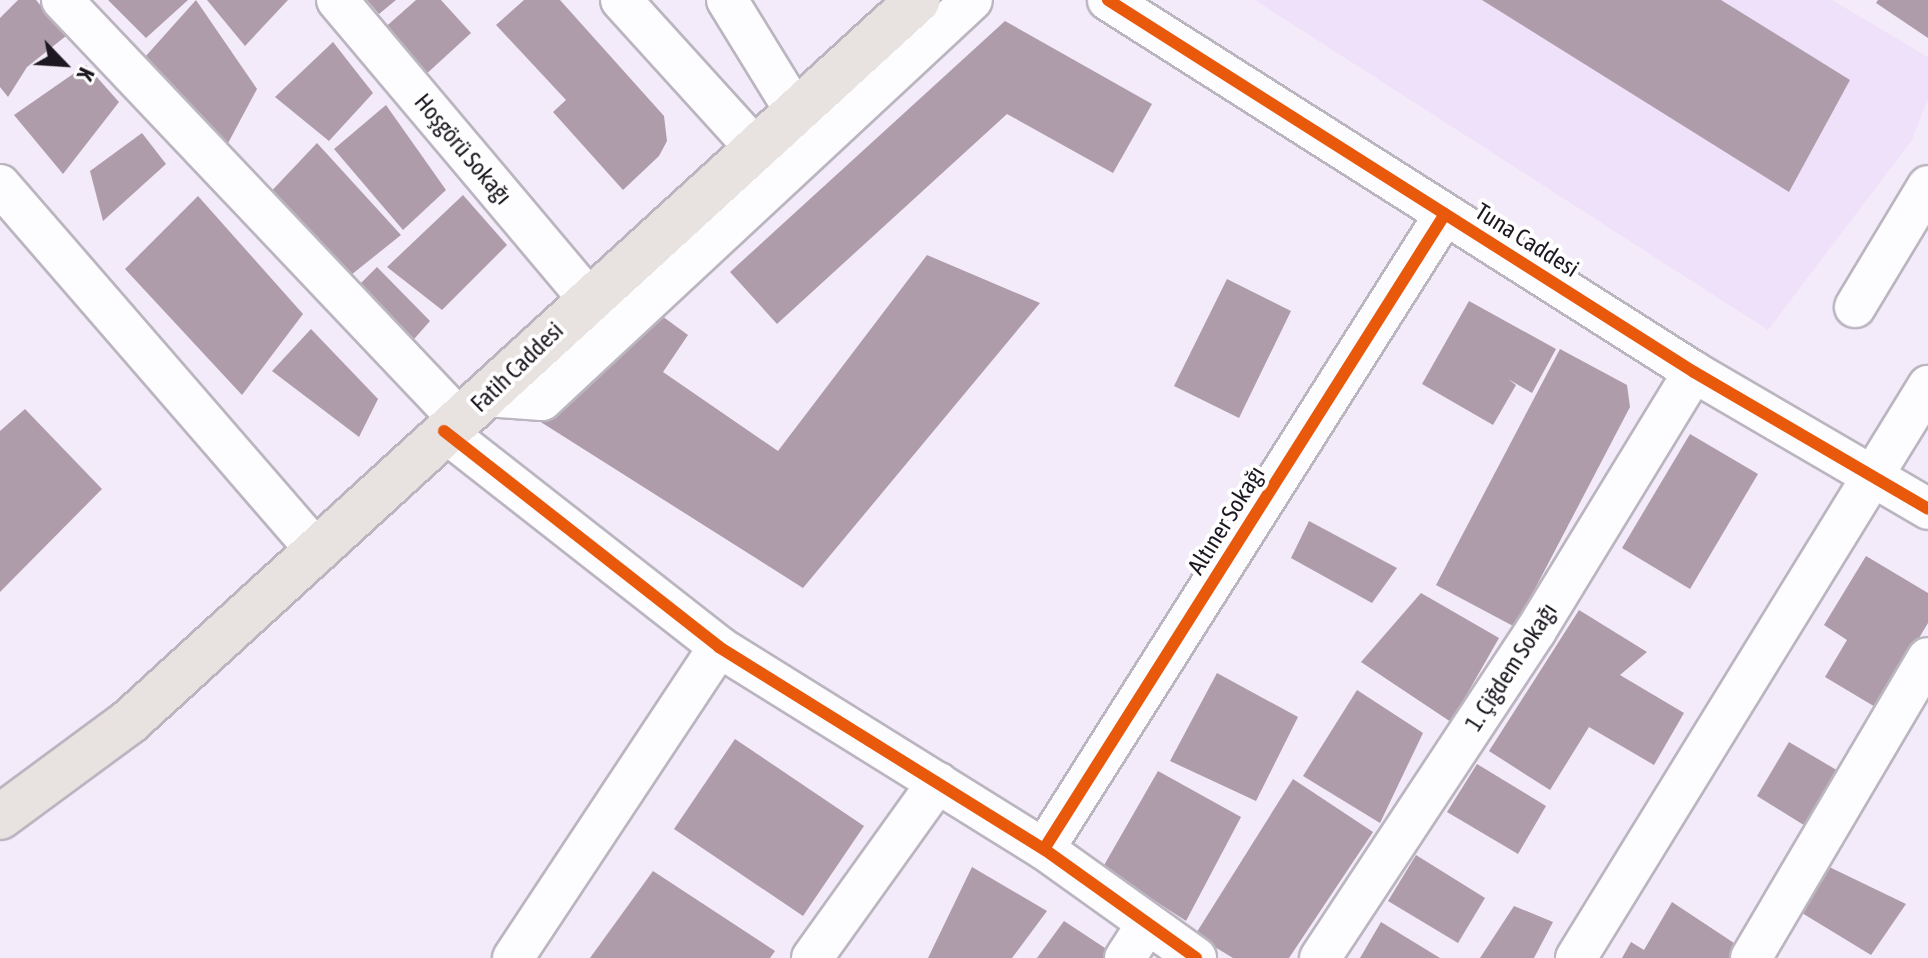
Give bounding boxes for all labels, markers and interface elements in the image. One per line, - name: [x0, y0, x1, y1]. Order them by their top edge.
- north arrow: [24, 24, 104, 104]
- text: K: [72, 64, 100, 85]
- street label: Hoşgörü Sokağı: [408, 88, 518, 210]
- street label: Tuna Caddesi: [1470, 197, 1584, 283]
- street label: Fatih Caddesi: [465, 316, 569, 418]
- street label: Altıner Sokağı: [1181, 460, 1271, 580]
- street label: 1. Çiğdem Sokağı: [1459, 598, 1563, 736]

